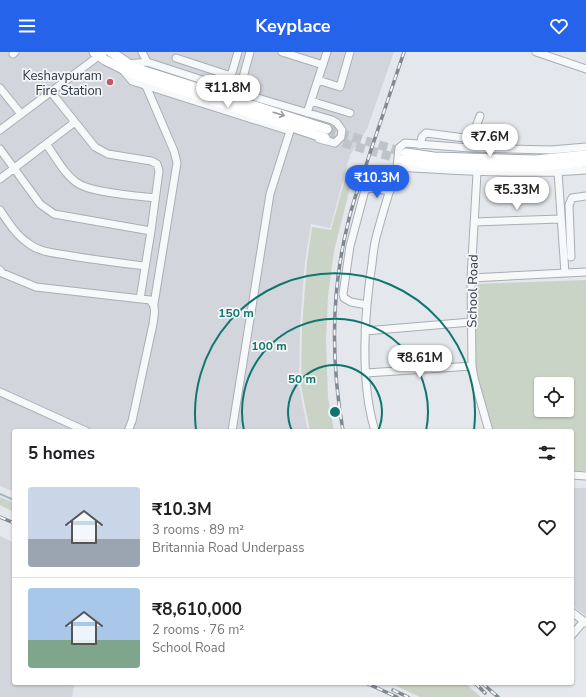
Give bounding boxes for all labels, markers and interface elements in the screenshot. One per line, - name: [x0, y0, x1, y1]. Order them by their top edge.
- text: Keyplace: [255, 14, 331, 38]
- icon: menu: [16, 15, 38, 37]
- icon: heart: [548, 15, 570, 37]
- place label: Keshavpuram Fire Station: [22, 67, 102, 100]
- pin: ₹11.8M: [195, 75, 261, 109]
- marker: Keshavpuram Fire Station: [105, 77, 115, 87]
- text: ₹11.8M: [205, 79, 251, 97]
- one-way arrow: [273, 111, 286, 118]
- pin: ₹7.6M: [462, 124, 518, 158]
- text: ₹7.6M: [471, 128, 509, 146]
- pin: ₹10.3M: [344, 165, 410, 199]
- text: ₹10.3M: [354, 169, 400, 187]
- pin: ₹5.33M: [484, 177, 550, 211]
- text: ₹5.33M: [494, 181, 540, 199]
- street label: School Road: [463, 254, 483, 328]
- text: 150 m: [218, 305, 254, 321]
- text: 100 m: [251, 338, 287, 354]
- pin: ₹8.61M: [387, 345, 453, 379]
- text: ₹8.61M: [397, 349, 443, 367]
- text: 50 m: [288, 371, 316, 387]
- map controls: [534, 377, 574, 417]
- button: locate: [534, 377, 574, 417]
- centre of rings: [328, 405, 342, 419]
- text: 5 homes: [28, 442, 95, 465]
- icon: filters: [536, 442, 558, 464]
- text: ₹10.3M: [152, 498, 212, 521]
- icon: home: [60, 503, 108, 551]
- icon: heart: [536, 516, 558, 538]
- text: 3 rooms · 89 m²: [152, 521, 244, 539]
- text: Britannia Road Underpass: [152, 539, 304, 557]
- text: ₹8,610,000: [152, 598, 242, 621]
- icon: home: [60, 604, 108, 652]
- icon: heart: [536, 617, 558, 639]
- text: 2 rooms · 76 m²: [152, 621, 244, 639]
- text: School Road: [152, 639, 225, 657]

